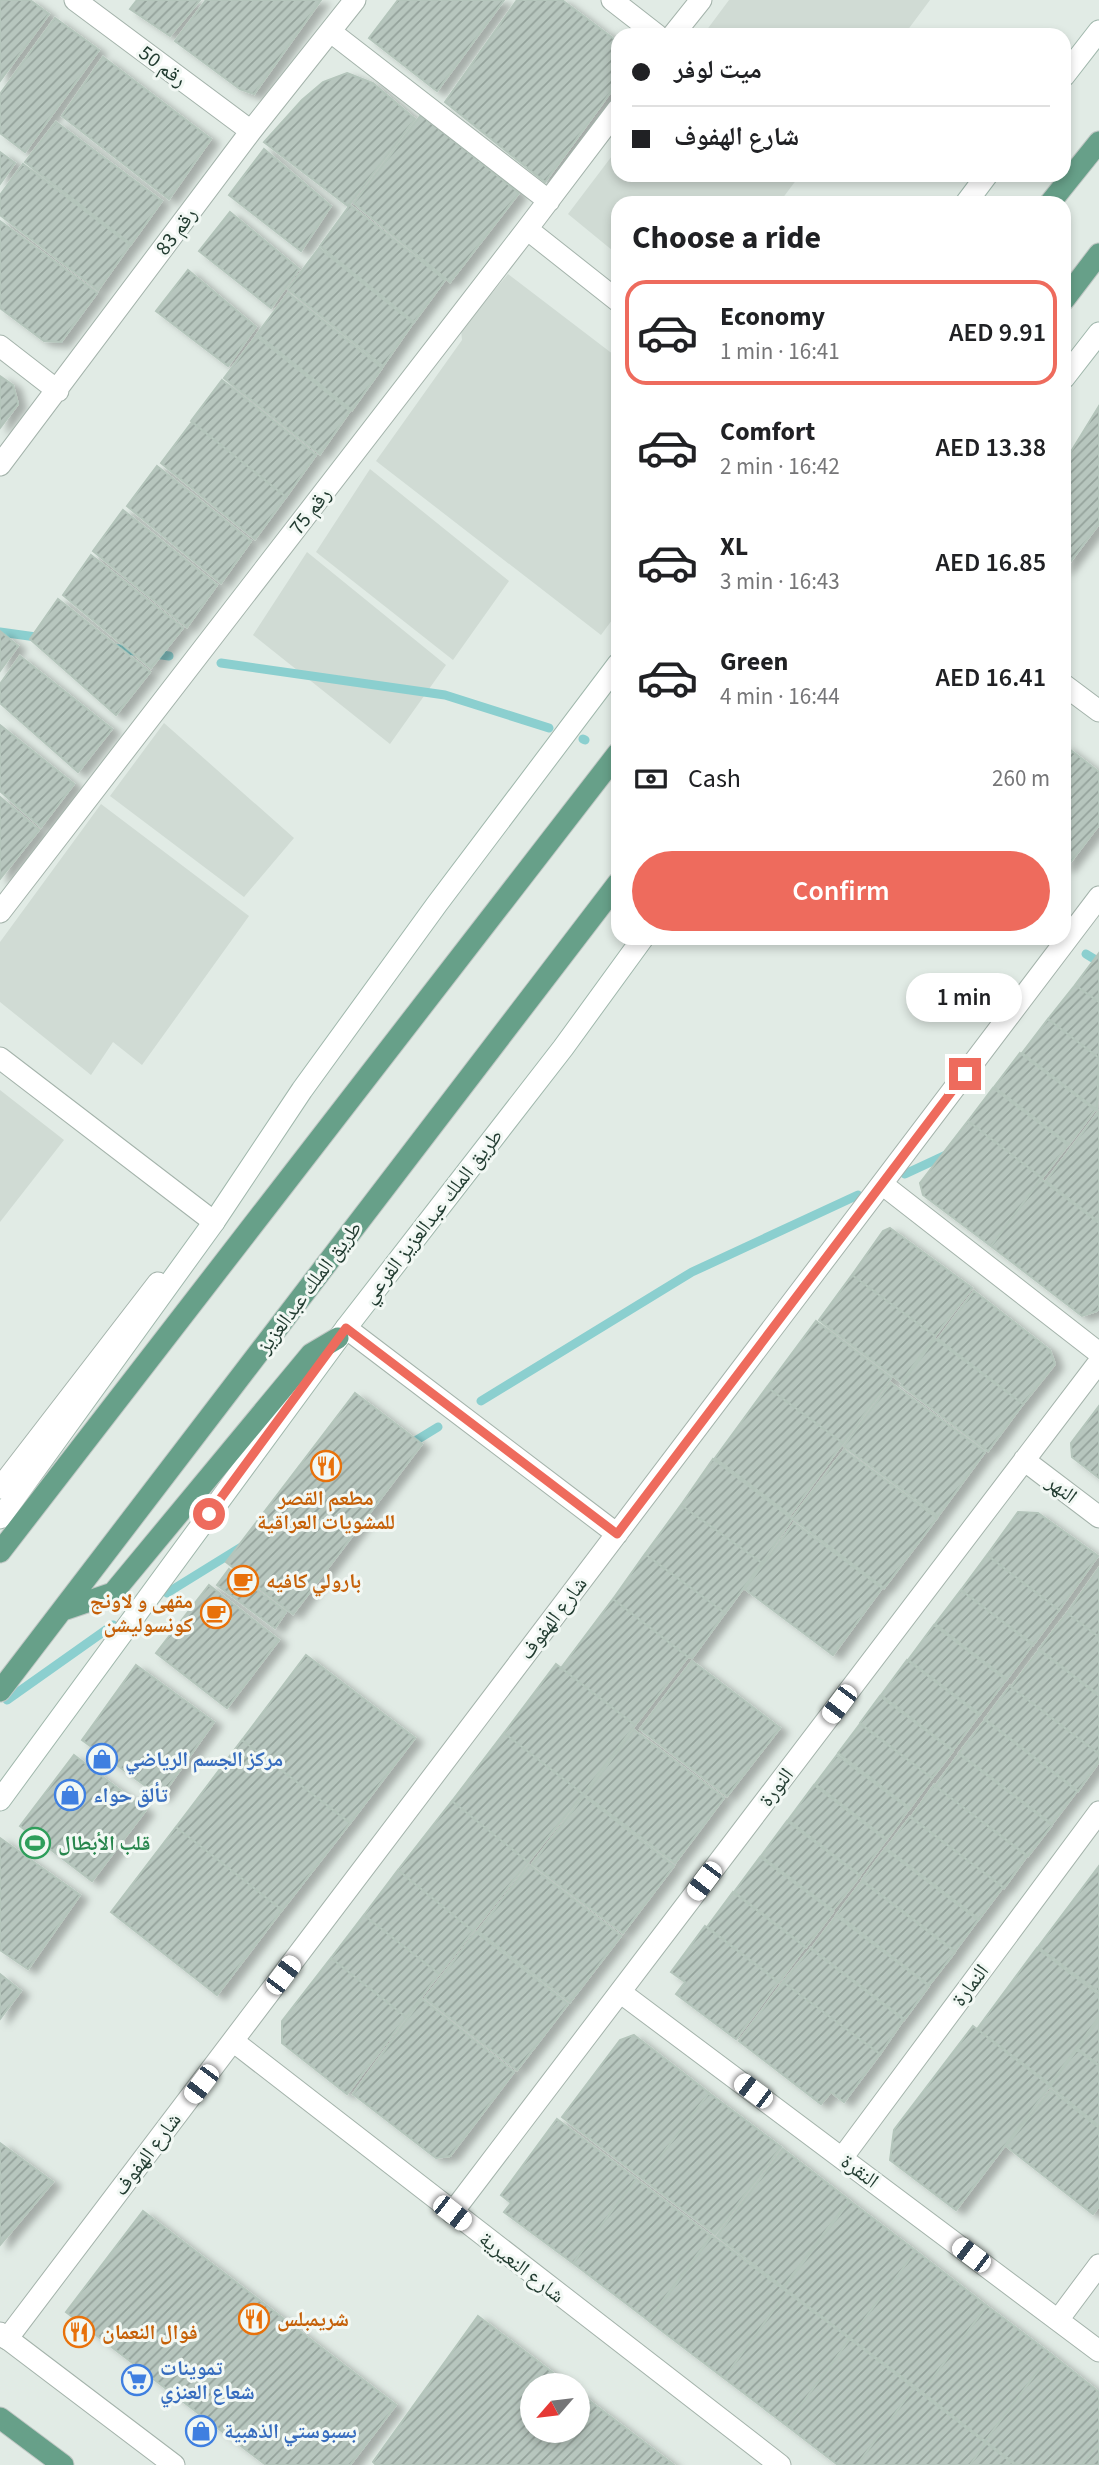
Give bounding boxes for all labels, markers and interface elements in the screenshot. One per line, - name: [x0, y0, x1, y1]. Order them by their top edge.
- street label: رقم 50: [133, 38, 193, 94]
- text: ميت لوفر: [674, 51, 762, 88]
- text: شارع الهفوف: [674, 118, 799, 155]
- street label: رقم 83: [148, 201, 204, 261]
- text: Choose a ride: [632, 215, 821, 261]
- text: Economy: [720, 298, 825, 335]
- icon: car: [636, 301, 699, 364]
- text: AED 9.91: [949, 314, 1046, 351]
- text: 1 min · 16:41: [720, 335, 840, 368]
- text: Comfort: [720, 413, 815, 450]
- icon: car: [636, 416, 699, 479]
- text: AED 13.38: [936, 429, 1046, 466]
- text: 2 min · 16:42: [720, 450, 840, 483]
- street label: رقم 75: [282, 481, 338, 541]
- text: XL: [720, 528, 748, 565]
- icon: car: [636, 531, 699, 594]
- text: AED 16.85: [936, 544, 1046, 581]
- text: 3 min · 16:43: [720, 565, 840, 598]
- text: Green: [720, 643, 788, 680]
- icon: car: [636, 646, 699, 709]
- text: AED 16.41: [936, 659, 1046, 696]
- text: 4 min · 16:44: [720, 680, 840, 713]
- icon: cash: [632, 760, 670, 798]
- text: Cash: [688, 760, 741, 797]
- text: 260 m: [992, 762, 1050, 795]
- button: Confirm: [632, 851, 1050, 931]
- callout: 1 min: [907, 972, 1023, 1021]
- text: 1 min: [937, 981, 991, 1014]
- route end: [949, 1058, 981, 1090]
- street label: طريق الملك عبدالعزيز الفرعي: [354, 1122, 511, 1311]
- street label: طريق الملك عبدالعزيز: [249, 1214, 369, 1360]
- restaurant icon: مطعم القصر للمشويات العراقية: [309, 1449, 343, 1483]
- street label: النهر: [1039, 1467, 1084, 1511]
- place label: مطعم القصر للمشويات العراقية: [257, 1483, 395, 1537]
- route start: [193, 1498, 225, 1530]
- cafe icon: بارولي كافيه: [226, 1564, 260, 1598]
- place label: بارولي كافيه: [266, 1566, 361, 1597]
- street label: شارع الهفوف: [512, 1570, 594, 1666]
- place label: مقهى و لاونج كونسوليشن: [90, 1586, 193, 1640]
- cafe icon: مقهى و لاونج كونسوليشن: [199, 1596, 233, 1630]
- car: [818, 1681, 861, 1727]
- shop icon: مركز الجسم الرياضي: [85, 1742, 119, 1776]
- place label: مركز الجسم الرياضي: [125, 1744, 283, 1775]
- street label: النورة: [751, 1761, 801, 1813]
- shop icon: تألق حواء: [53, 1778, 87, 1812]
- place label: تألق حواء: [93, 1780, 168, 1810]
- sports icon: قلب الأبطال: [18, 1826, 52, 1860]
- place label: قلب الأبطال: [58, 1828, 150, 1858]
- car: [683, 1858, 726, 1904]
- car: [262, 1952, 305, 1998]
- street label: النمارة: [944, 1958, 996, 2012]
- car: [180, 2061, 223, 2107]
- car: [730, 2070, 777, 2112]
- street label: شارع الهفوف: [106, 2106, 188, 2202]
- street label: النقرة: [835, 2147, 885, 2195]
- car: [429, 2192, 476, 2234]
- street label: شارع النعيرية: [473, 2224, 571, 2310]
- car: [948, 2234, 995, 2276]
- restaurant icon: شريمبلس: [237, 2302, 271, 2336]
- place label: شريمبلس: [277, 2304, 349, 2334]
- restaurant icon: فوال النعمان: [62, 2315, 96, 2349]
- place label: فوال النعمان: [102, 2317, 198, 2347]
- place label: تموينات شعاع العنزي: [160, 2353, 255, 2408]
- supermarket icon: تموينات شعاع العنزي: [120, 2363, 154, 2397]
- north arrow: [520, 2373, 590, 2443]
- map controls: [520, 2373, 590, 2443]
- shop icon: بسبوستي الذهبية: [184, 2414, 218, 2448]
- place label: بسبوستي الذهبية: [224, 2416, 357, 2447]

